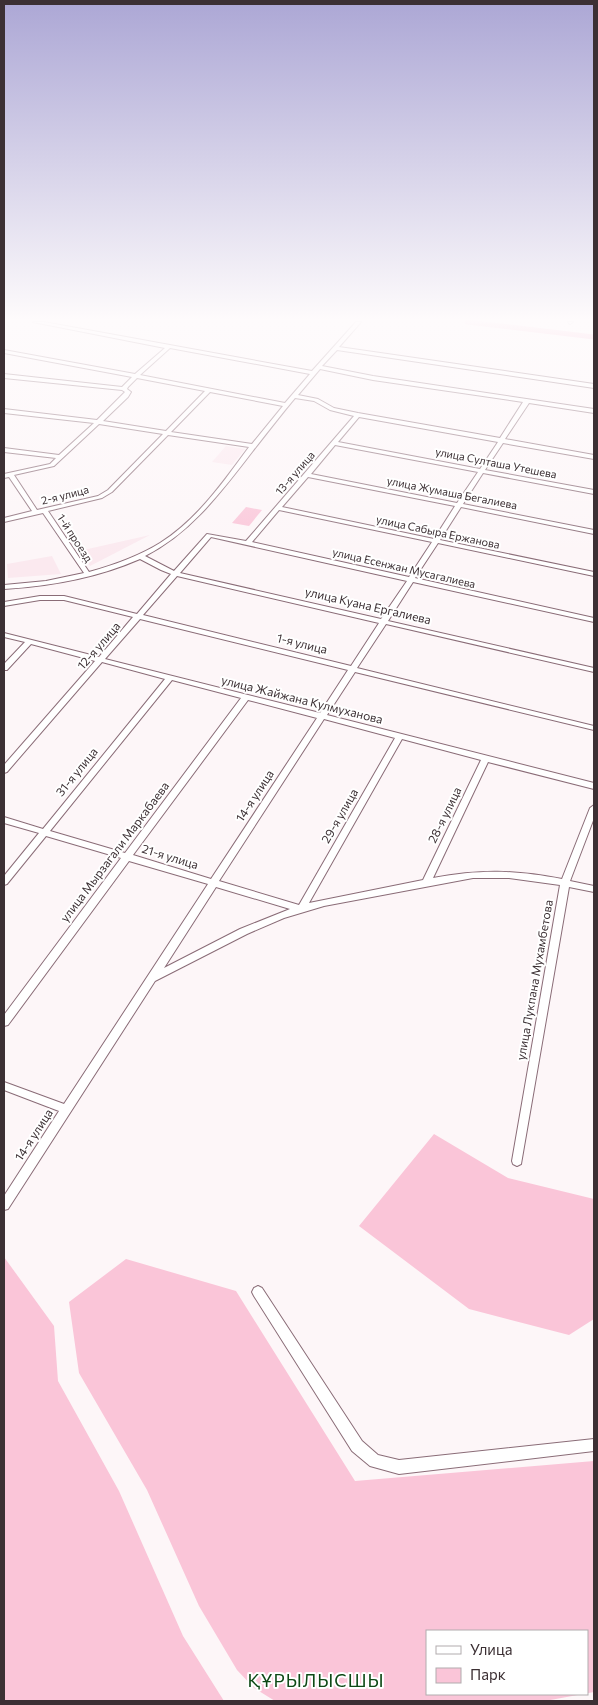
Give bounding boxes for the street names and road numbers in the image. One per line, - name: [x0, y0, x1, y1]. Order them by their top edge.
- street label: улица Султаша Утешева: [434, 444, 558, 481]
- street label: 13-я улица: [272, 448, 317, 497]
- street label: улица Жумаша Бегалиева: [386, 473, 518, 512]
- street label: 2-я улица: [40, 482, 90, 507]
- street label: 1-й проезд: [55, 511, 96, 565]
- street label: улица Сабыра Ержанова: [375, 512, 501, 551]
- street label: улица Есенжан Мусагалиева: [331, 545, 477, 590]
- street label: улица Куана Ергалиева: [304, 584, 433, 626]
- street label: 12-я улица: [74, 619, 123, 672]
- street label: 1-я улица: [275, 630, 329, 656]
- street label: улица Жайжана Кулмуханова: [220, 672, 384, 726]
- street label: 31-я улица: [52, 744, 100, 799]
- street label: 14-я улица: [232, 767, 276, 824]
- street label: улица Мырзагали Маркабаева: [57, 779, 171, 924]
- street label: 28-я улица: [425, 784, 464, 845]
- street label: 29-я улица: [318, 786, 360, 845]
- street label: 21-я улица: [140, 841, 200, 871]
- street label: улица Лукпана Мухамбетова: [513, 899, 555, 1061]
- street label: 14-я улица: [11, 1106, 55, 1163]

